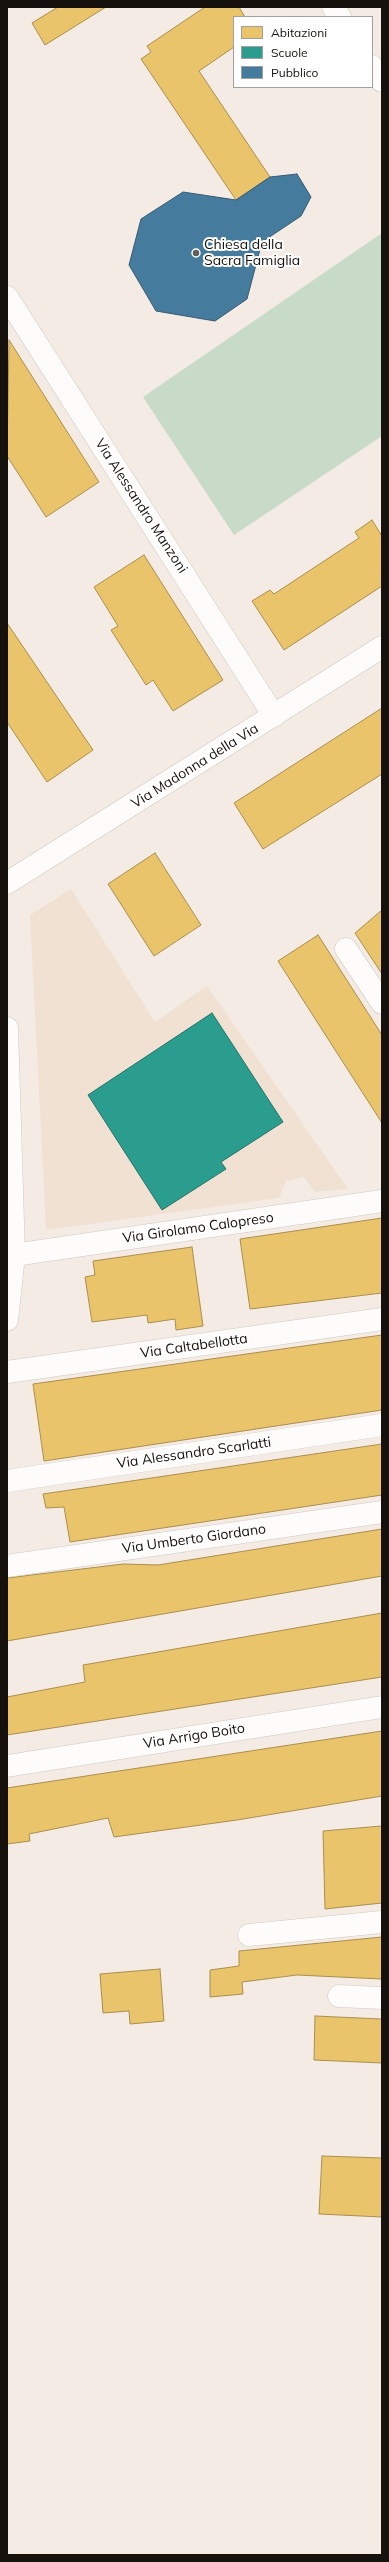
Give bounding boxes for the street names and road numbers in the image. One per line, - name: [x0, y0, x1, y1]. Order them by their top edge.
- street label: Via Alessandro Manzoni: [91, 436, 191, 576]
- street label: Via Madonna della Via: [128, 720, 262, 812]
- street label: Via Girolamo Calopreso: [121, 1209, 275, 1247]
- street label: Via Caltabellotta: [139, 1330, 249, 1362]
- street label: Via Alessandro Scarlatti: [116, 1434, 272, 1472]
- street label: Via Umberto Giordano: [121, 1521, 267, 1557]
- street label: Via Arrigo Boito: [142, 1720, 246, 1752]

